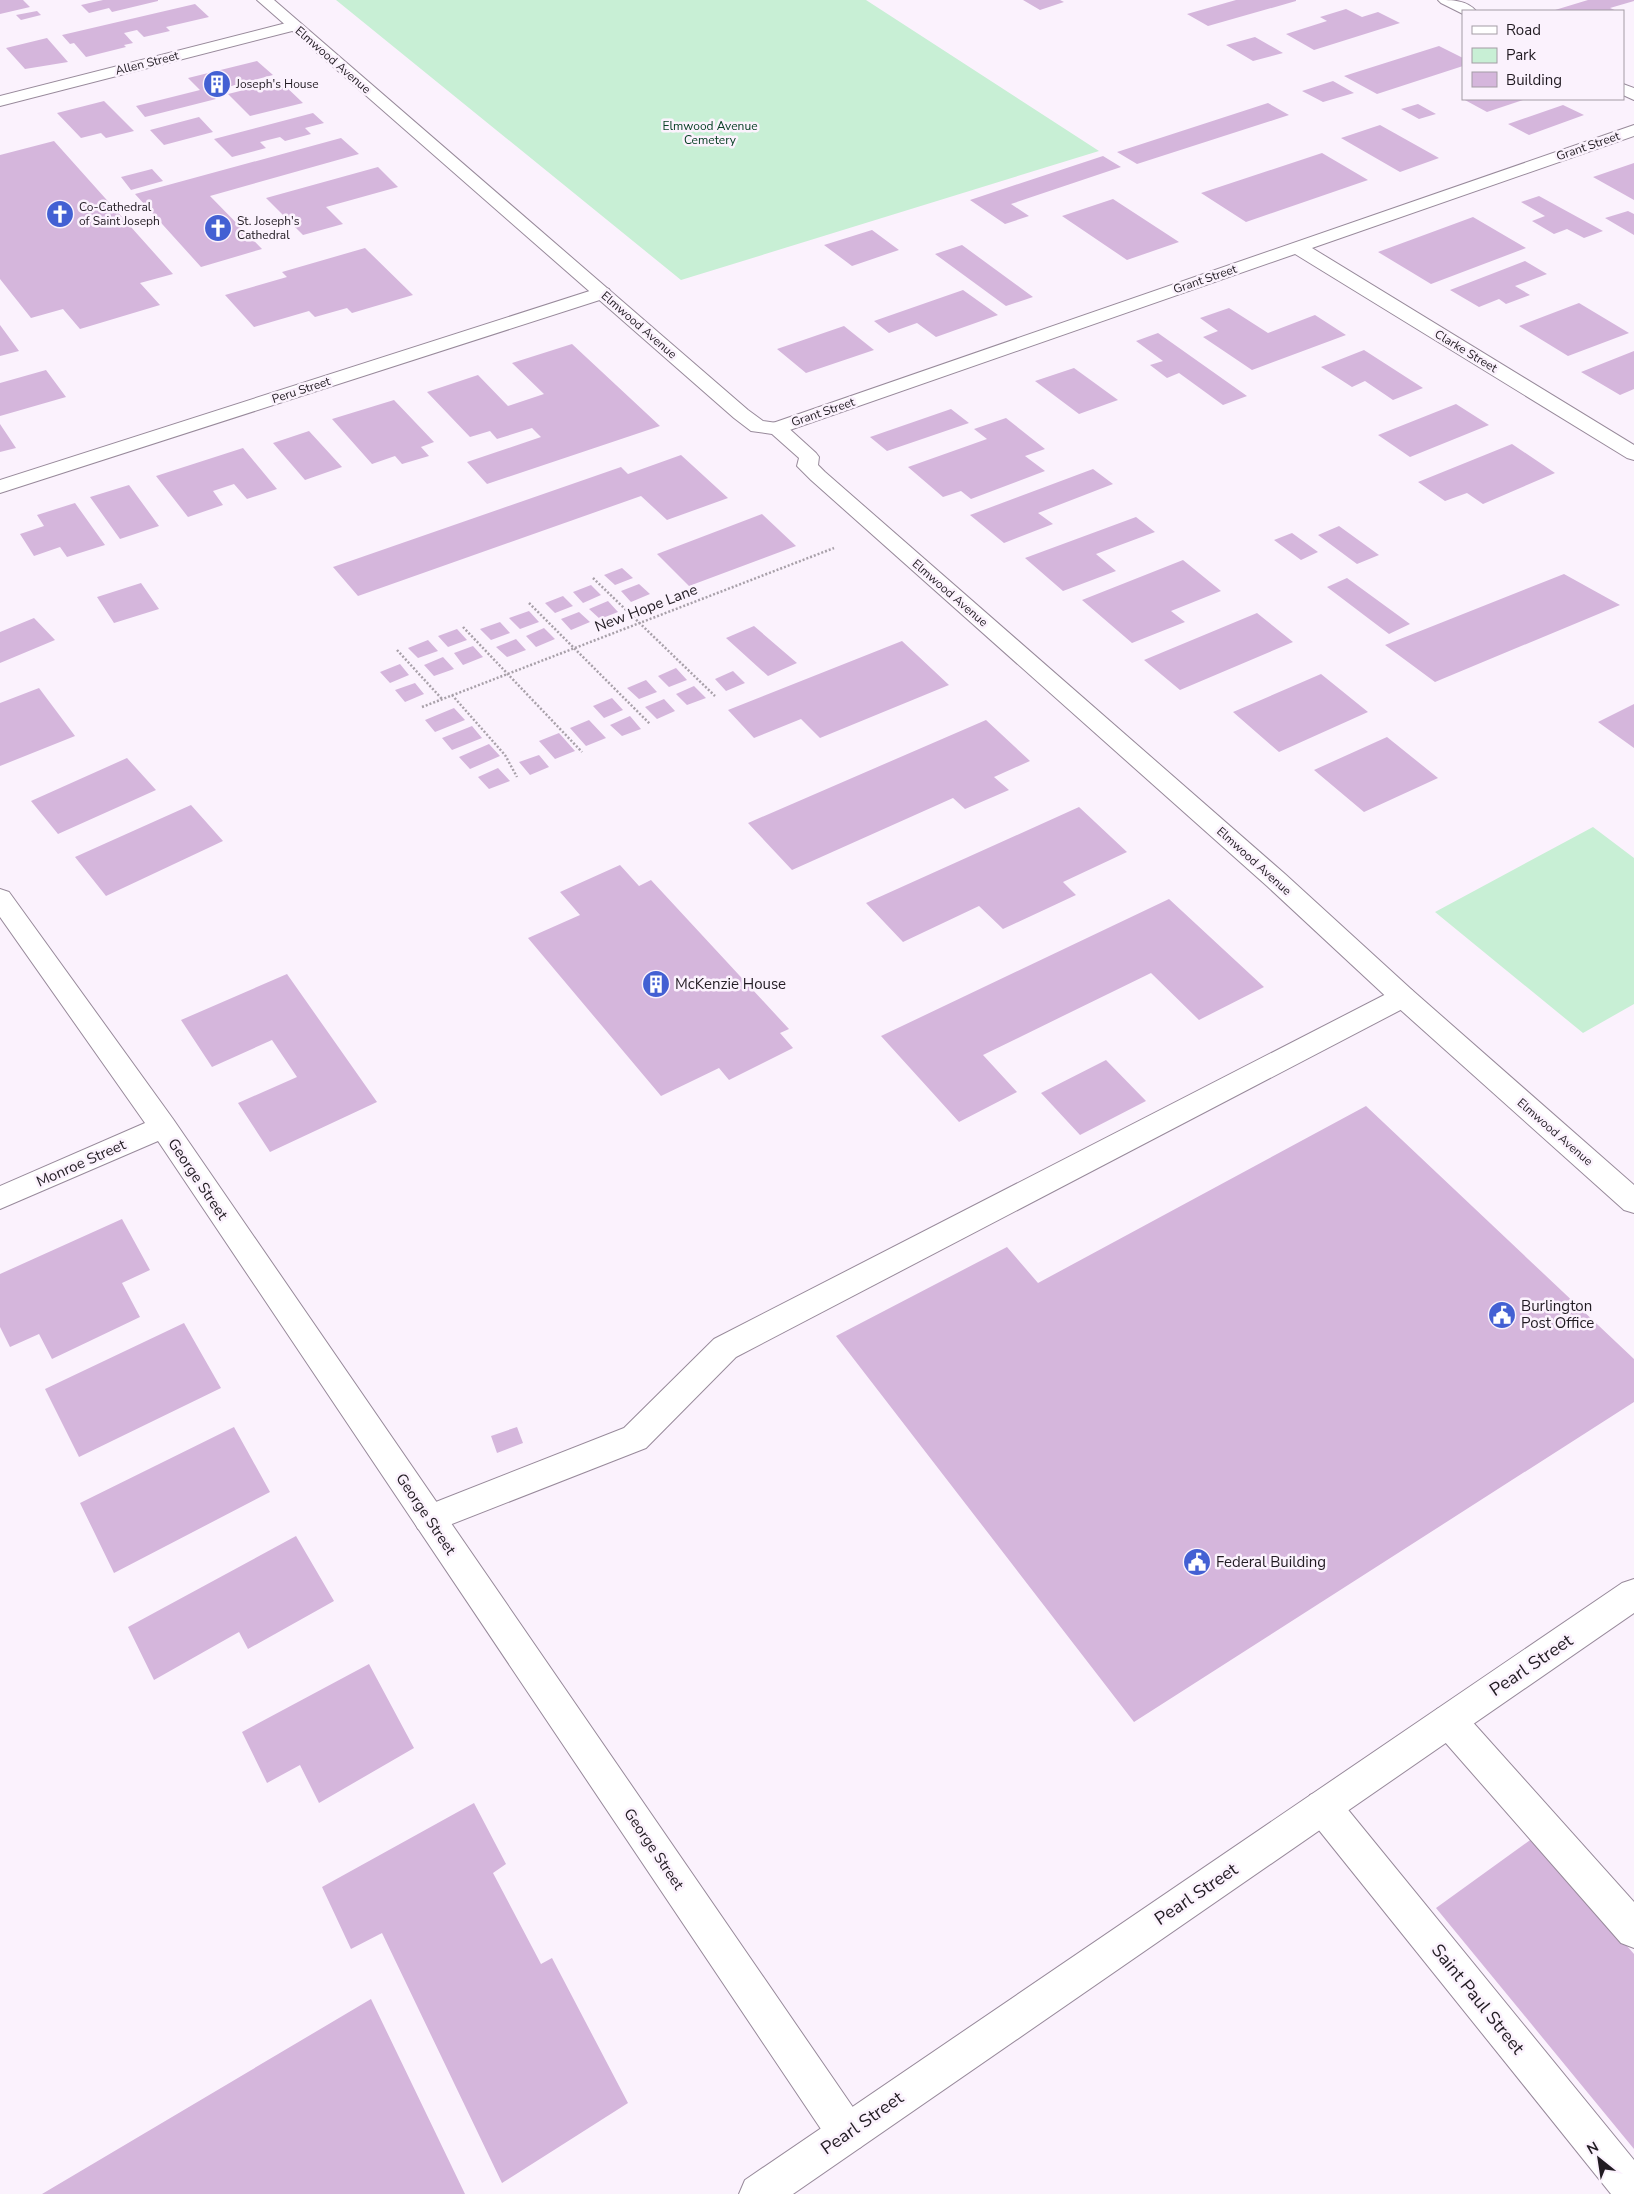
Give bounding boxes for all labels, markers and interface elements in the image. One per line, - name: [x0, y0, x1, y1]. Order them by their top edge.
- legend: [1462, 10, 1624, 100]
- text: Road: [1506, 20, 1541, 40]
- street label: Elmwood Avenue: [292, 23, 374, 97]
- text: Park: [1506, 45, 1536, 65]
- street label: Allen Street: [114, 47, 181, 79]
- building icon: Joseph's House: [202, 69, 232, 99]
- text: Building: [1506, 70, 1562, 90]
- place label: Joseph's House: [235, 76, 319, 92]
- park label: Elmwood Avenue Cemetery: [662, 118, 758, 148]
- street label: Grant Street: [1554, 127, 1623, 164]
- church icon: Co-Cathedral of Saint Joseph: [45, 199, 75, 229]
- place label: Co-Cathedral of Saint Joseph: [79, 199, 160, 229]
- church icon: St. Joseph's Cathedral: [203, 213, 233, 243]
- place label: St. Joseph's Cathedral: [237, 213, 300, 243]
- street label: Grant Street: [1171, 260, 1240, 297]
- street label: Elmwood Avenue: [598, 288, 680, 362]
- street label: Clarke Street: [1432, 326, 1501, 376]
- street label: Peru Street: [270, 373, 333, 407]
- street label: Grant Street: [789, 393, 858, 430]
- street label: Elmwood Avenue: [909, 556, 991, 630]
- street label: New Hope Lane: [592, 579, 700, 637]
- street label: Elmwood Avenue: [1213, 823, 1295, 899]
- building icon: McKenzie House: [641, 969, 671, 999]
- place label: McKenzie House: [675, 974, 786, 994]
- street label: Elmwood Avenue: [1514, 1095, 1596, 1169]
- street label: Monroe Street: [33, 1134, 130, 1192]
- street label: George Street: [163, 1134, 233, 1224]
- place label: Burlington Post Office: [1521, 1296, 1594, 1333]
- public building icon: Burlington Post Office: [1487, 1300, 1517, 1330]
- street label: George Street: [391, 1469, 461, 1559]
- public building icon: Federal Building: [1182, 1547, 1212, 1577]
- place label: Federal Building: [1216, 1552, 1326, 1572]
- street label: Pearl Street: [1485, 1628, 1578, 1702]
- street label: George Street: [619, 1804, 689, 1894]
- street label: Pearl Street: [1150, 1857, 1243, 1931]
- street label: Saint Paul Street: [1426, 1939, 1530, 2060]
- street label: Pearl Street: [816, 2085, 909, 2160]
- north arrow: [1574, 2134, 1624, 2184]
- text: N: [1583, 2137, 1602, 2159]

